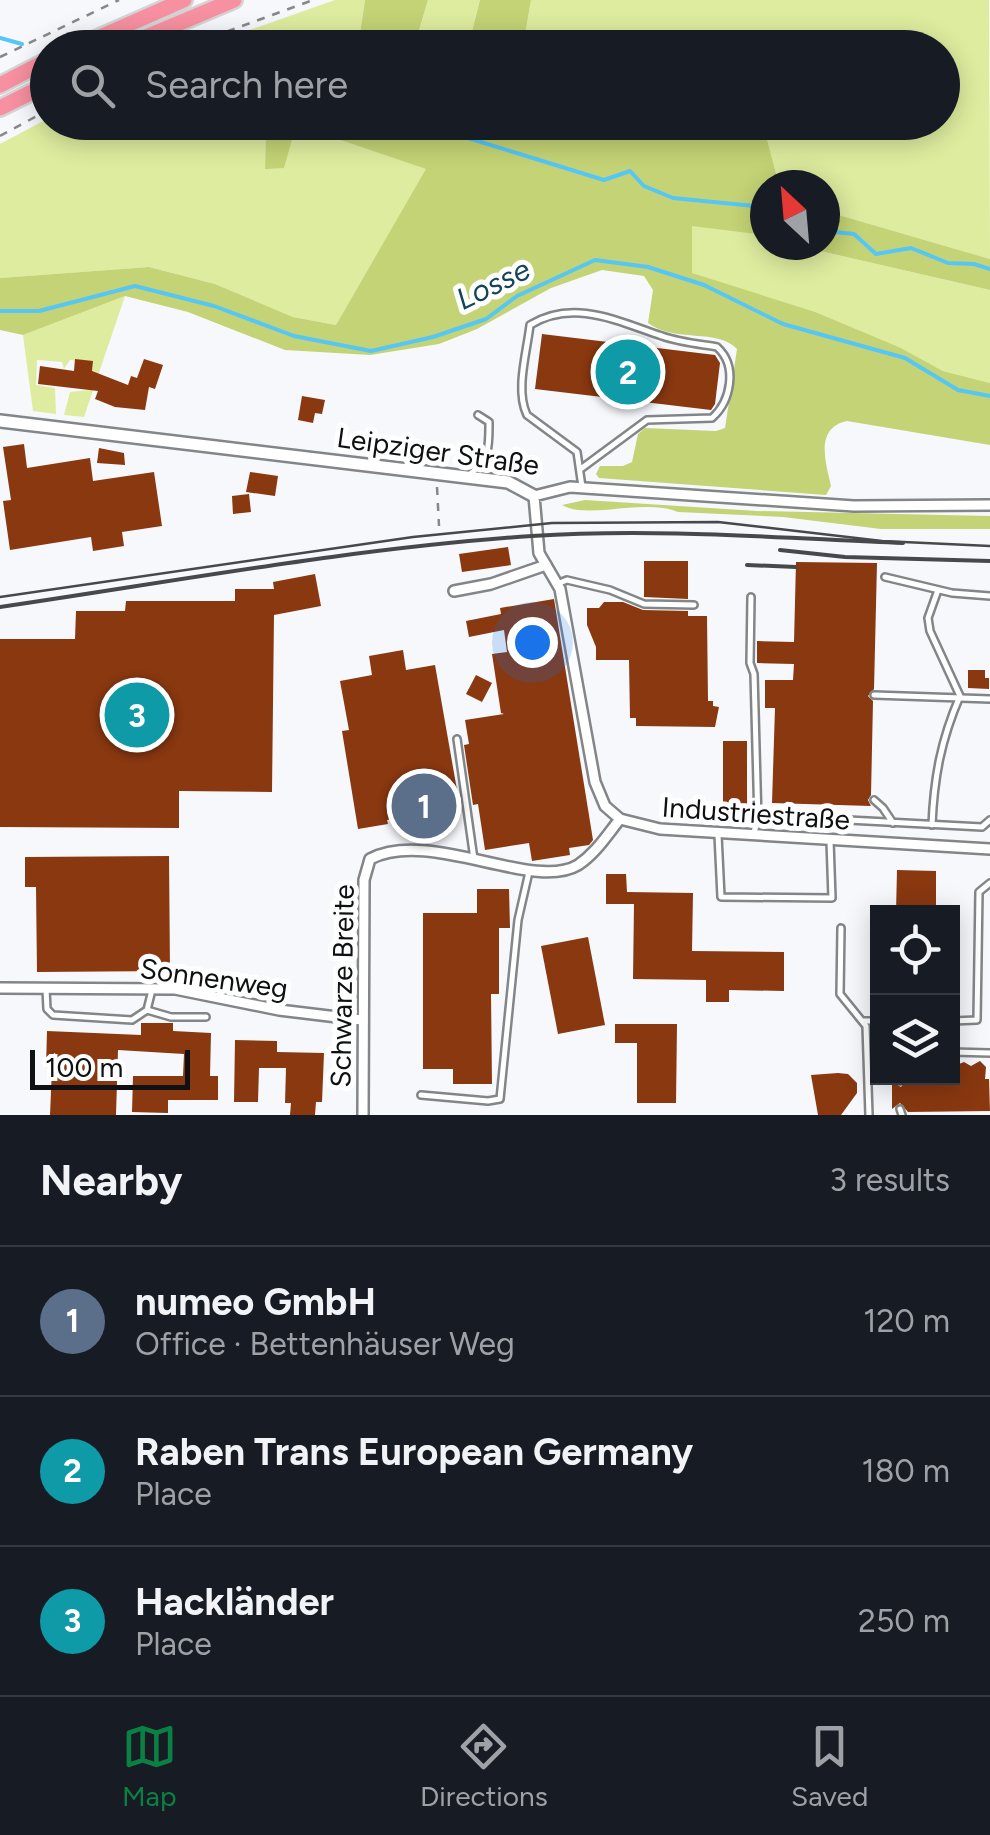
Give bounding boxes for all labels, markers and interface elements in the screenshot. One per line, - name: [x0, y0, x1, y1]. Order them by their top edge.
- search box: [30, 30, 960, 140]
- icon: search: [65, 58, 120, 113]
- text: Search here: [145, 62, 348, 108]
- north arrow: [750, 170, 840, 260]
- water label: Losse: [450, 250, 536, 318]
- pin: 2: [596, 334, 660, 410]
- street label: Leipziger Straße: [335, 420, 541, 482]
- your location: [507, 617, 558, 668]
- pin: 3: [104, 678, 170, 752]
- pin: 1: [392, 768, 456, 844]
- street label: Industriestraße: [661, 789, 851, 837]
- street label: Schwarze Breite: [323, 884, 361, 1088]
- map controls: [870, 905, 960, 1085]
- button: locate: [870, 905, 960, 995]
- street label: Sonnenweg: [138, 951, 290, 1005]
- button: layers: [870, 995, 960, 1085]
- scale bar: [30, 1045, 190, 1090]
- text: 100 m: [45, 1050, 123, 1084]
- text: Nearby: [40, 1155, 182, 1206]
- text: 3 results: [830, 1161, 950, 1199]
- text: numeo GmbH: [135, 1279, 376, 1325]
- text: 1: [66, 1302, 79, 1340]
- text: 120 m: [863, 1302, 950, 1340]
- text: Office · Bettenhäuser Weg: [135, 1325, 515, 1363]
- text: Raben Trans European Germany: [135, 1429, 693, 1475]
- text: 2: [63, 1452, 82, 1490]
- text: 180 m: [861, 1452, 950, 1490]
- text: Place: [135, 1475, 212, 1513]
- text: Hackländer: [135, 1579, 334, 1625]
- text: 3: [64, 1602, 81, 1640]
- text: 250 m: [858, 1602, 950, 1640]
- text: Place: [135, 1625, 212, 1663]
- tab: Map: [122, 1719, 177, 1813]
- tab: Directions: [420, 1719, 548, 1813]
- tab: Saved: [791, 1719, 868, 1813]

